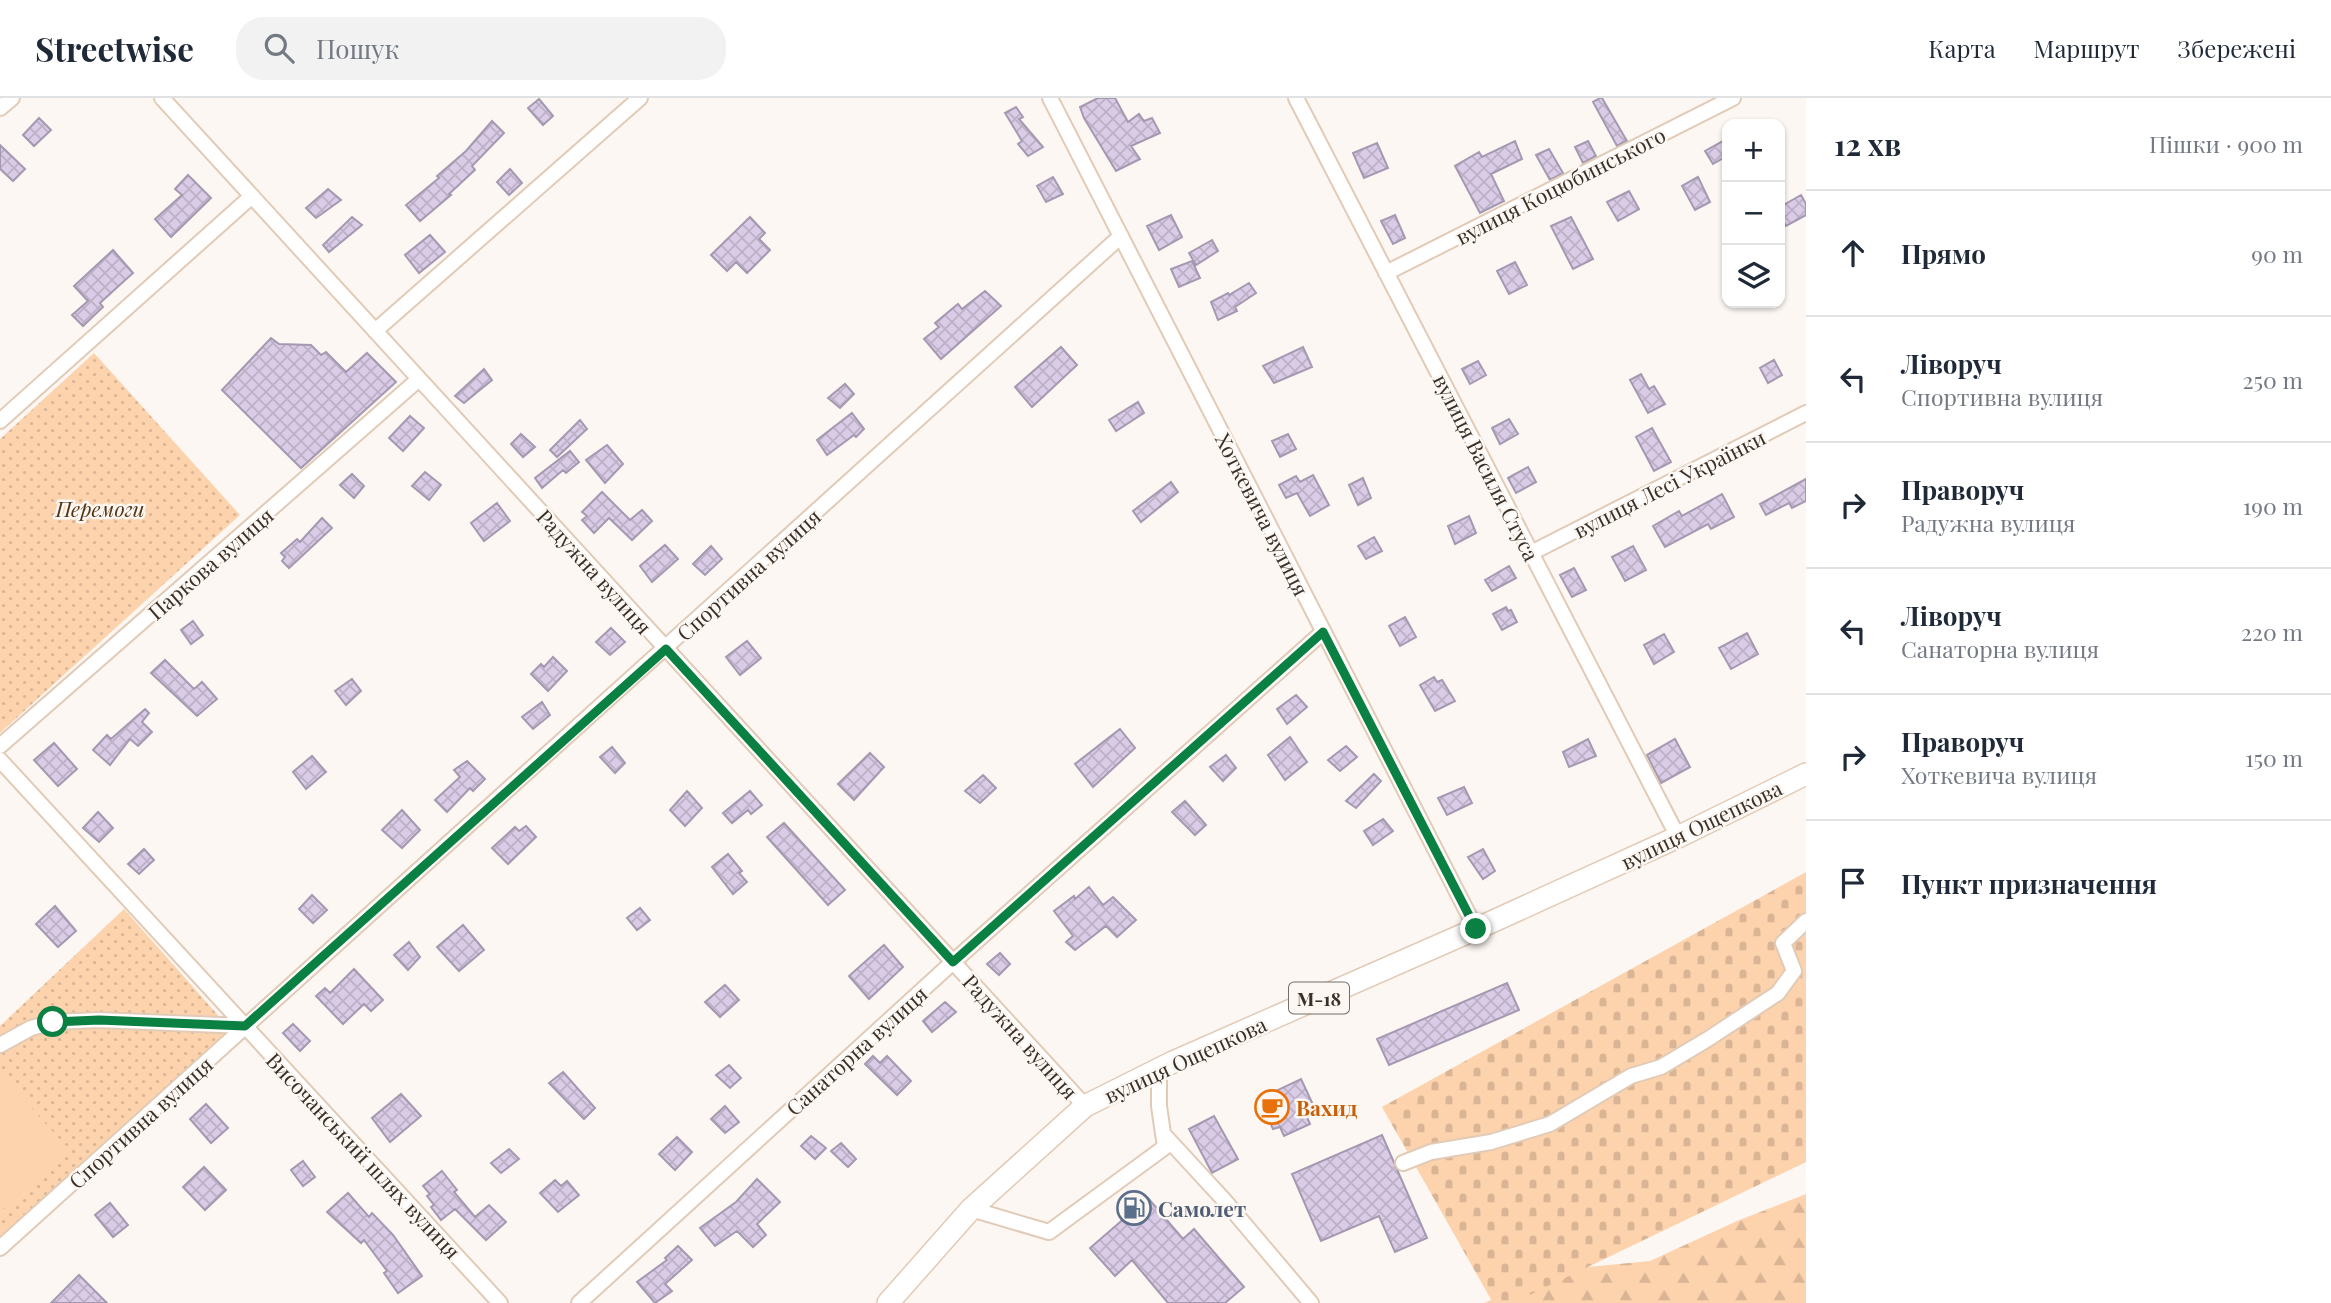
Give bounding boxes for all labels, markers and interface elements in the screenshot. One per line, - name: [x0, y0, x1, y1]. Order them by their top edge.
- search box: [236, 17, 726, 80]
- text: Streetwise: [35, 26, 194, 70]
- icon: search: [260, 29, 298, 67]
- text: Пошук: [316, 31, 399, 66]
- text: Карта: [1928, 32, 1996, 64]
- text: Маршрут: [2034, 32, 2140, 64]
- text: Збережені: [2178, 32, 2296, 64]
- map controls: [1722, 119, 1785, 308]
- button: +: [1722, 119, 1785, 182]
- street label: вулиця Коцюбинського: [1450, 120, 1670, 250]
- text: 12 хв: [1834, 124, 1901, 164]
- text: Пішки · 900 m: [2149, 128, 2303, 159]
- button: −: [1722, 182, 1785, 245]
- icon: ahead: [1834, 234, 1872, 272]
- text: Прямо: [1901, 236, 1986, 271]
- text: 90 m: [2251, 238, 2303, 269]
- button: layers: [1722, 245, 1785, 308]
- text: Ліворуч: [1901, 346, 2002, 381]
- icon: left: [1834, 360, 1872, 398]
- text: 250 m: [2242, 364, 2303, 395]
- street label: вулиця Василя Стуса: [1428, 369, 1547, 566]
- text: Спортивна вулиця: [1901, 381, 2103, 412]
- street label: вулиця Лесі Українки: [1568, 422, 1770, 544]
- street label: Хоткевича вулиця: [1210, 428, 1316, 600]
- text: Праворуч: [1901, 472, 2024, 507]
- icon: right: [1834, 486, 1872, 524]
- text: 190 m: [2243, 490, 2303, 521]
- park label: Перемоги: [55, 494, 144, 522]
- street label: Паркова вулиця: [141, 501, 279, 625]
- street label: Радужна вулиця: [531, 502, 659, 640]
- street label: Спортивна вулиця: [670, 502, 826, 646]
- text: Радужна вулиця: [1901, 507, 2075, 538]
- text: Ліворуч: [1901, 598, 2002, 633]
- icon: left: [1834, 612, 1872, 650]
- text: 220 m: [2241, 616, 2303, 647]
- text: Санаторна вулиця: [1901, 633, 2099, 664]
- text: Праворуч: [1901, 724, 2024, 759]
- icon: right: [1834, 738, 1872, 776]
- text: 150 m: [2245, 742, 2303, 773]
- text: Хоткевича вулиця: [1901, 759, 2097, 790]
- street label: вулиця Ощепкова: [1616, 773, 1787, 875]
- icon: arrive: [1834, 864, 1872, 902]
- text: Пункт призначення: [1901, 866, 2157, 901]
- route end: [1460, 913, 1491, 944]
- street label: Радужна вулиця: [957, 967, 1085, 1105]
- street label: Санаторна вулиця: [779, 979, 933, 1121]
- road number: М-18: [1289, 983, 1349, 1014]
- route start: [37, 1006, 68, 1037]
- street label: вулиця Ощепкова: [1099, 1009, 1271, 1109]
- street label: Височанський шлях вулиця: [261, 1046, 467, 1264]
- street label: Спортивна вулиця: [62, 1050, 218, 1194]
- cafe icon: Вахид: [1253, 1088, 1291, 1126]
- place label: Вахид: [1296, 1093, 1358, 1121]
- fuel station icon: Самолет: [1115, 1189, 1153, 1227]
- place label: Самолет: [1158, 1194, 1246, 1222]

